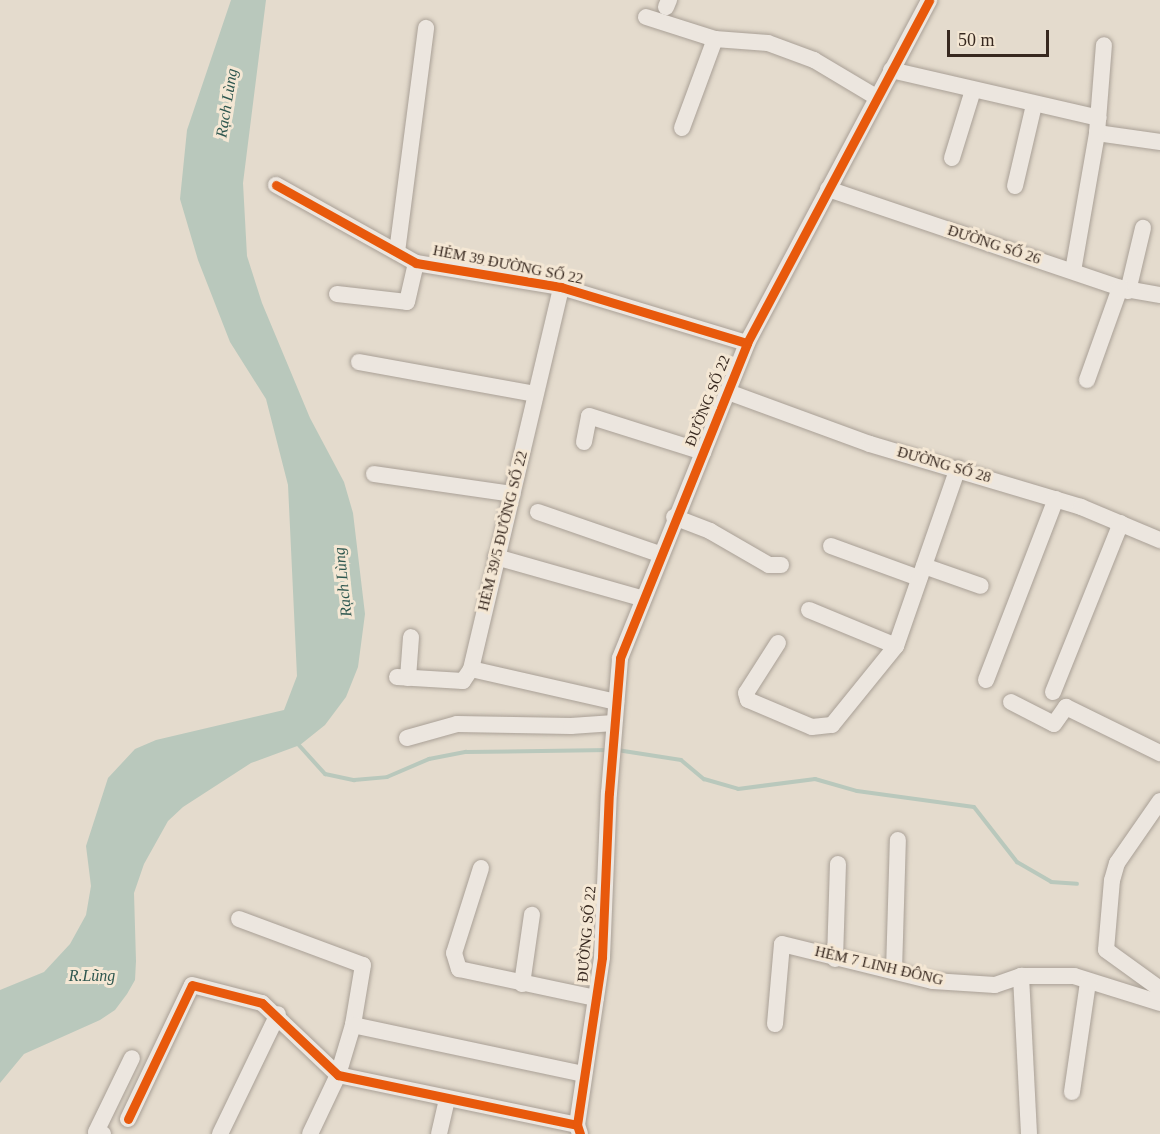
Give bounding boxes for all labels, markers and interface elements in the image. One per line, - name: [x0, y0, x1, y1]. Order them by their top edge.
- scale bar: [950, 18, 1052, 56]
- text: 50 m: [958, 30, 995, 50]
- water label: Rạch Lùng: [212, 67, 242, 139]
- street label: ĐƯỜNG SỐ 26: [945, 222, 1043, 268]
- street label: HẺM 39 ĐƯỜNG SỐ 22: [431, 242, 585, 288]
- street label: ĐƯỜNG SỐ 22: [682, 353, 734, 449]
- street label: ĐƯỜNG SỐ 28: [895, 443, 993, 487]
- street label: HẺM 39/5 ĐƯỜNG SỐ 22: [474, 449, 532, 613]
- water label: Rạch Lùng: [330, 546, 356, 618]
- street label: ĐƯỜNG SỐ 22: [574, 885, 600, 983]
- street label: HẺM 7 LINH ĐÔNG: [813, 942, 945, 990]
- water label: R.Lũng: [69, 966, 115, 986]

